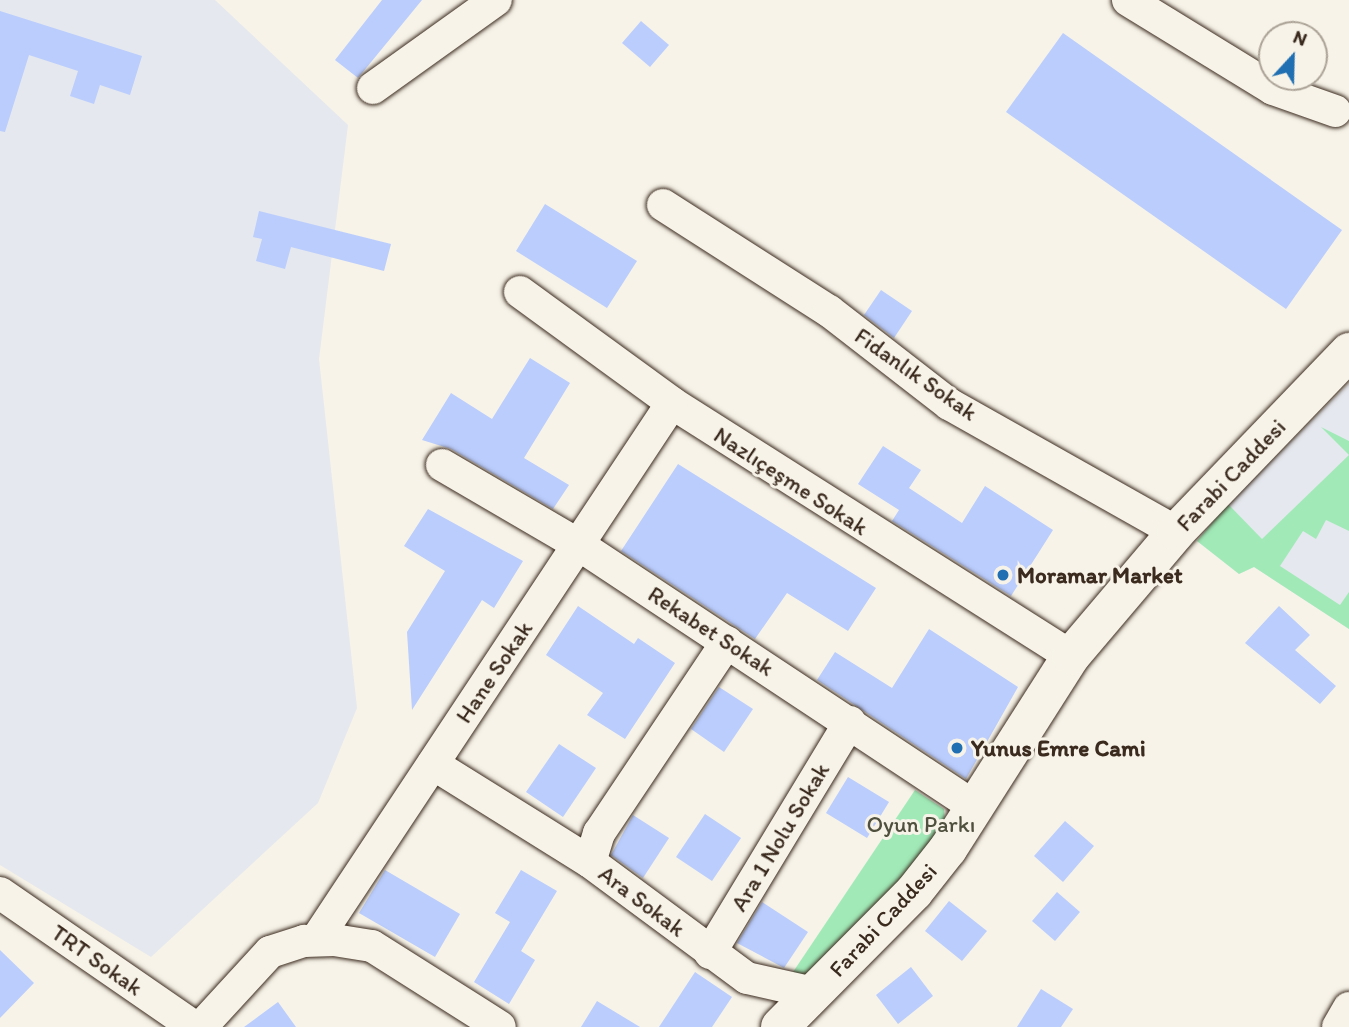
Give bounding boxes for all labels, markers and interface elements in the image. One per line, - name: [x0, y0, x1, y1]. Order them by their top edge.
- north arrow: [1258, 21, 1328, 91]
- text: N: [1290, 25, 1311, 51]
- street label: Fidanlık Sokak: [849, 322, 983, 426]
- street label: Farabi Caddesi: [1171, 413, 1291, 537]
- street label: Nazlıçeşme Sokak: [709, 421, 873, 541]
- place label: Moramar Market: [1017, 561, 1183, 589]
- marker: Moramar Market: [995, 567, 1011, 583]
- street label: Rekabet Sokak: [643, 580, 779, 682]
- street label: Hane Sokak: [450, 616, 538, 728]
- place label: Yunus Emre Cami: [971, 734, 1146, 762]
- marker: Yunus Emre Cami: [949, 740, 965, 756]
- street label: Ara 1 Nolu Sokak: [725, 758, 835, 916]
- park label: Oyun Parkı: [867, 810, 975, 838]
- street label: Farabi Caddesi: [823, 857, 943, 983]
- street label: Ara Sokak: [594, 860, 690, 942]
- street label: TRT Sokak: [46, 919, 148, 1001]

